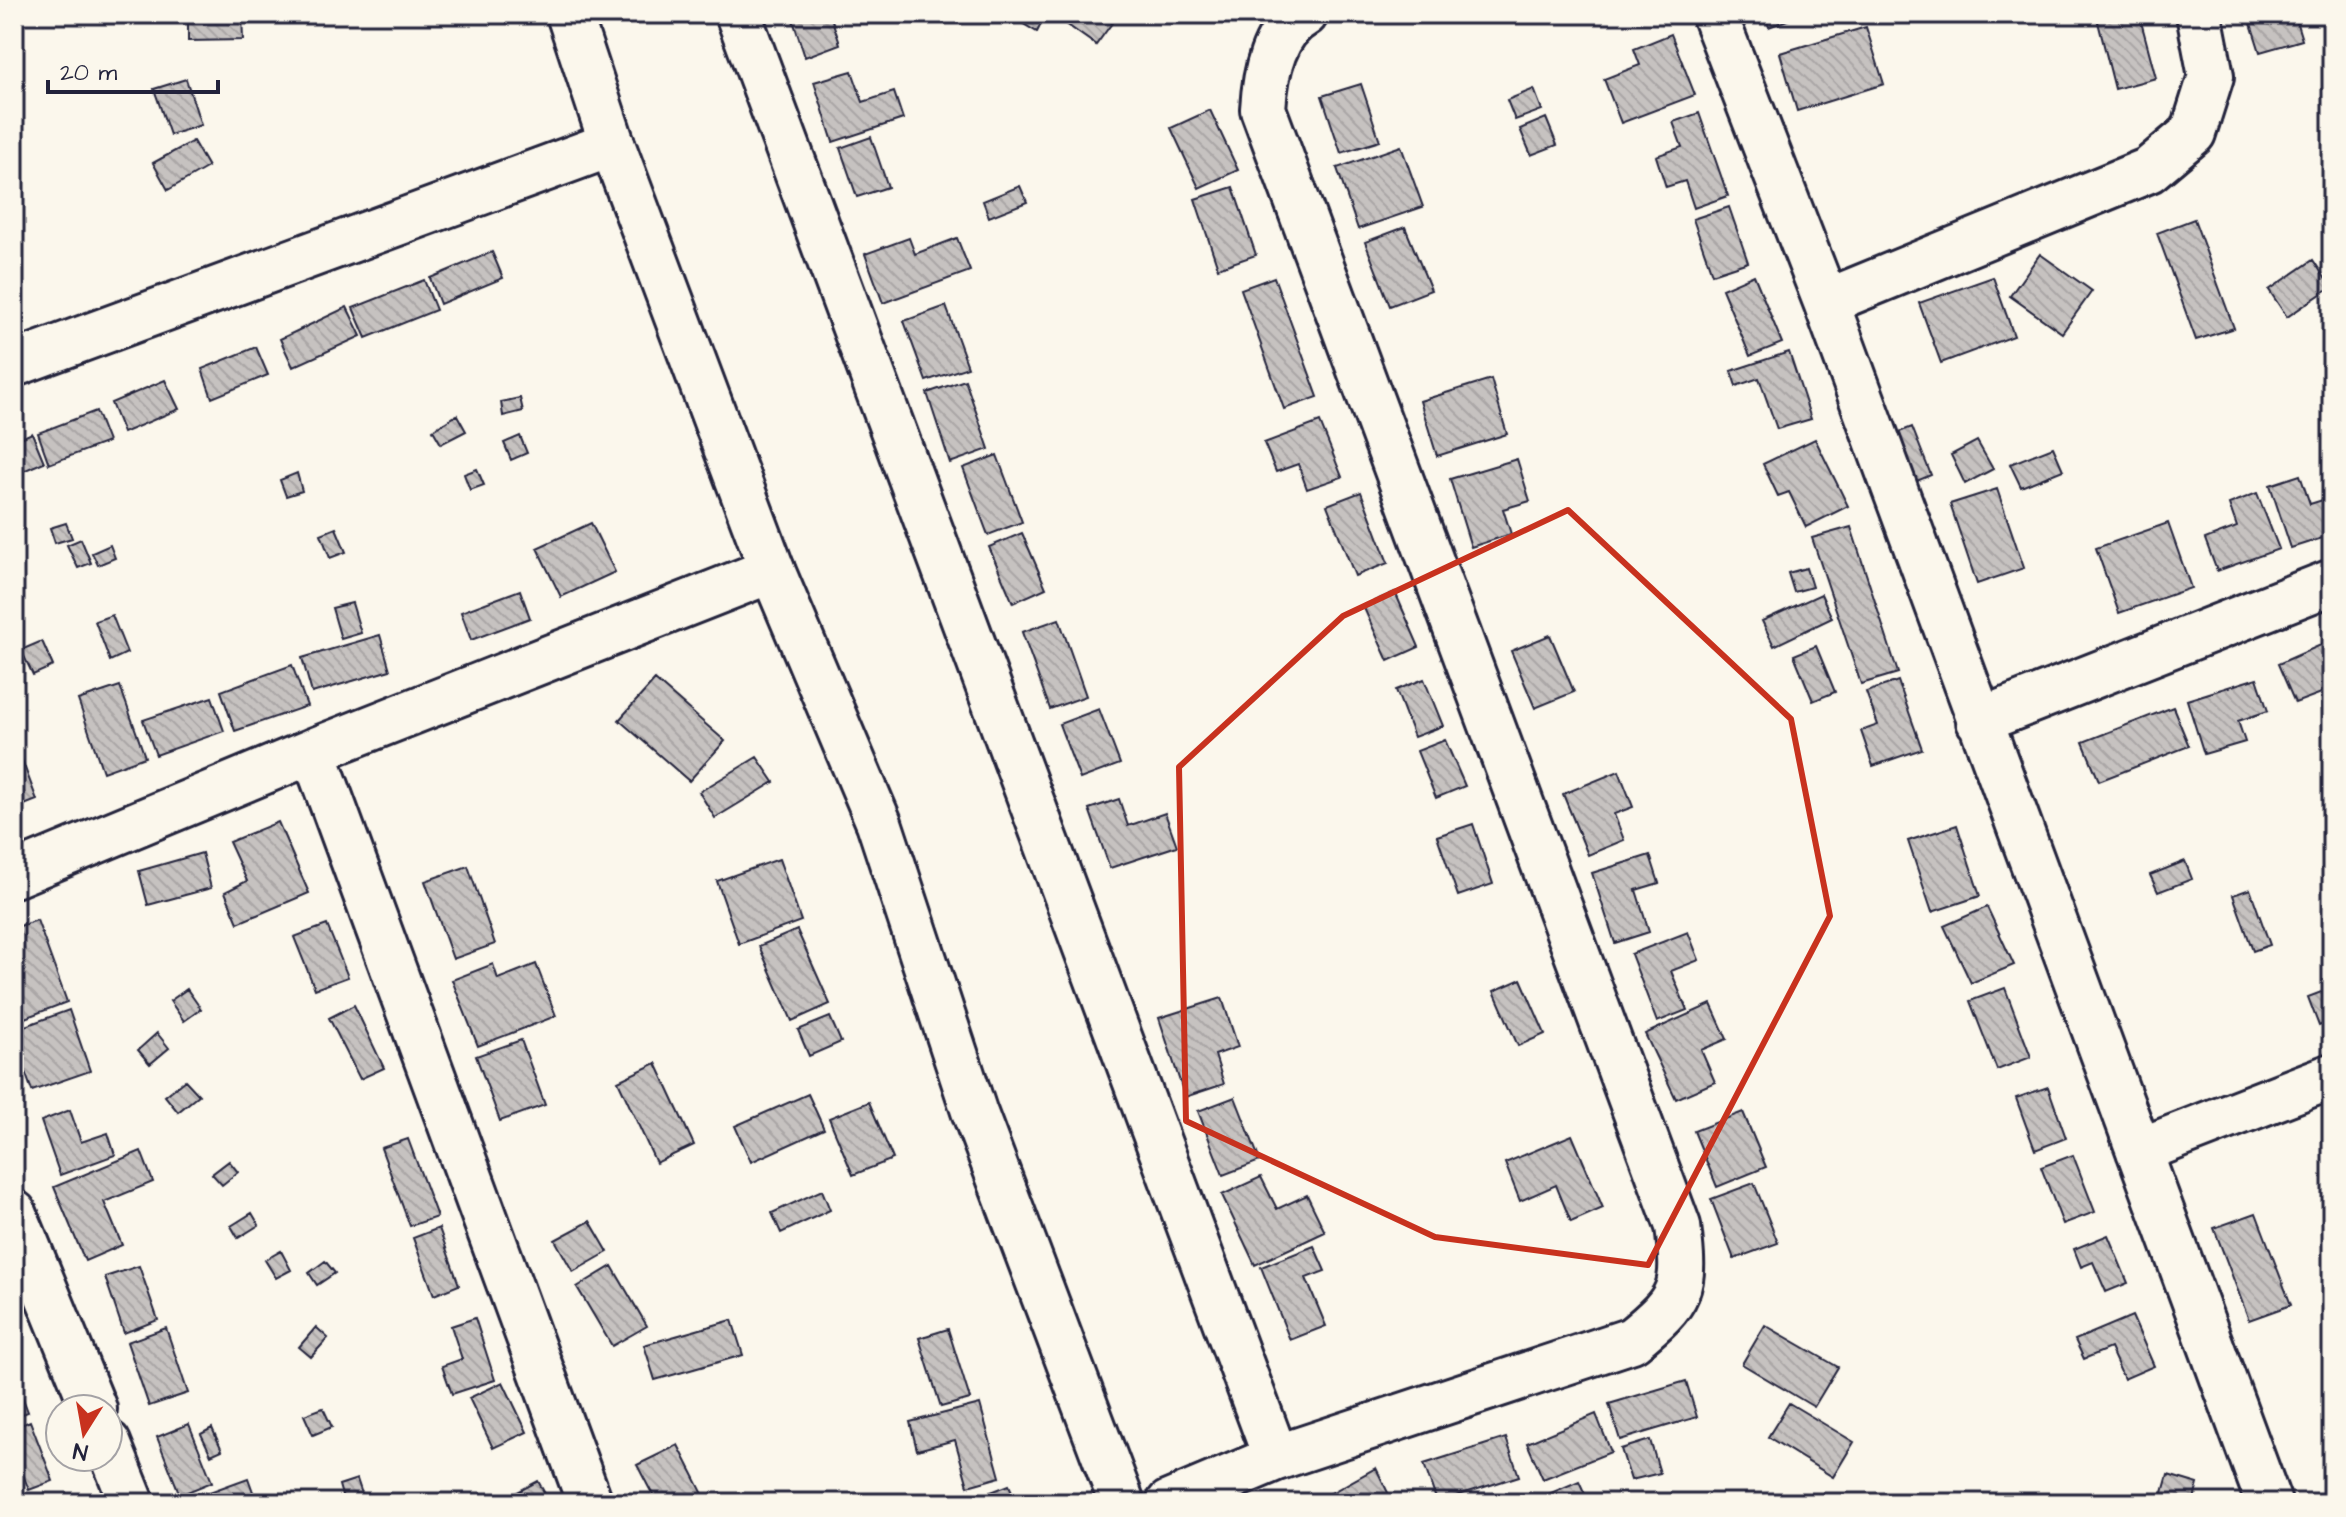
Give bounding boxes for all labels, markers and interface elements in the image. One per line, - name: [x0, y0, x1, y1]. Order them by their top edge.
- scale bar: [48, 44, 218, 94]
- text: 20 m: [60, 56, 117, 90]
- north arrow: [44, 1393, 124, 1473]
- text: N: [71, 1435, 90, 1468]

